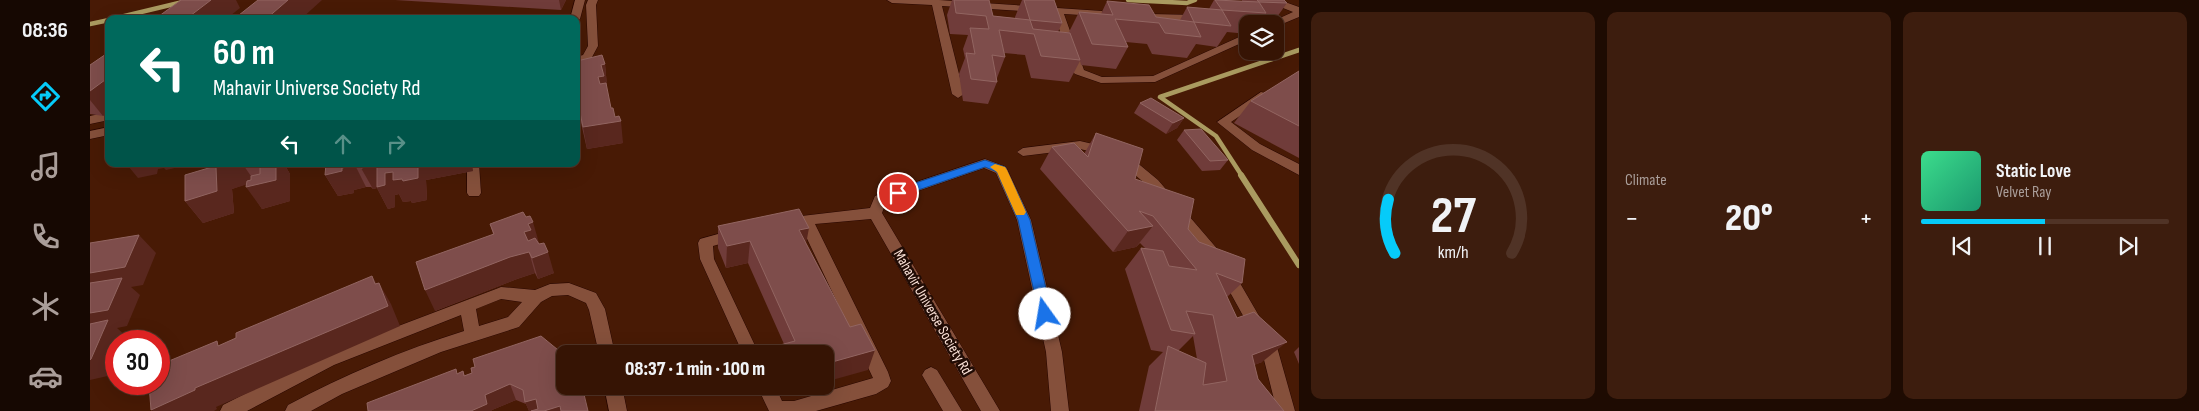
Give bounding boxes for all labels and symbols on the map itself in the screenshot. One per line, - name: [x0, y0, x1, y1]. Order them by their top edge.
- pin: [877, 172, 919, 214]
- street label: Mahavir Universe Society Rd: [889, 246, 976, 378]
- position arrow: [1018, 287, 1070, 339]
- speed limit sign: 30: [105, 330, 170, 395]

